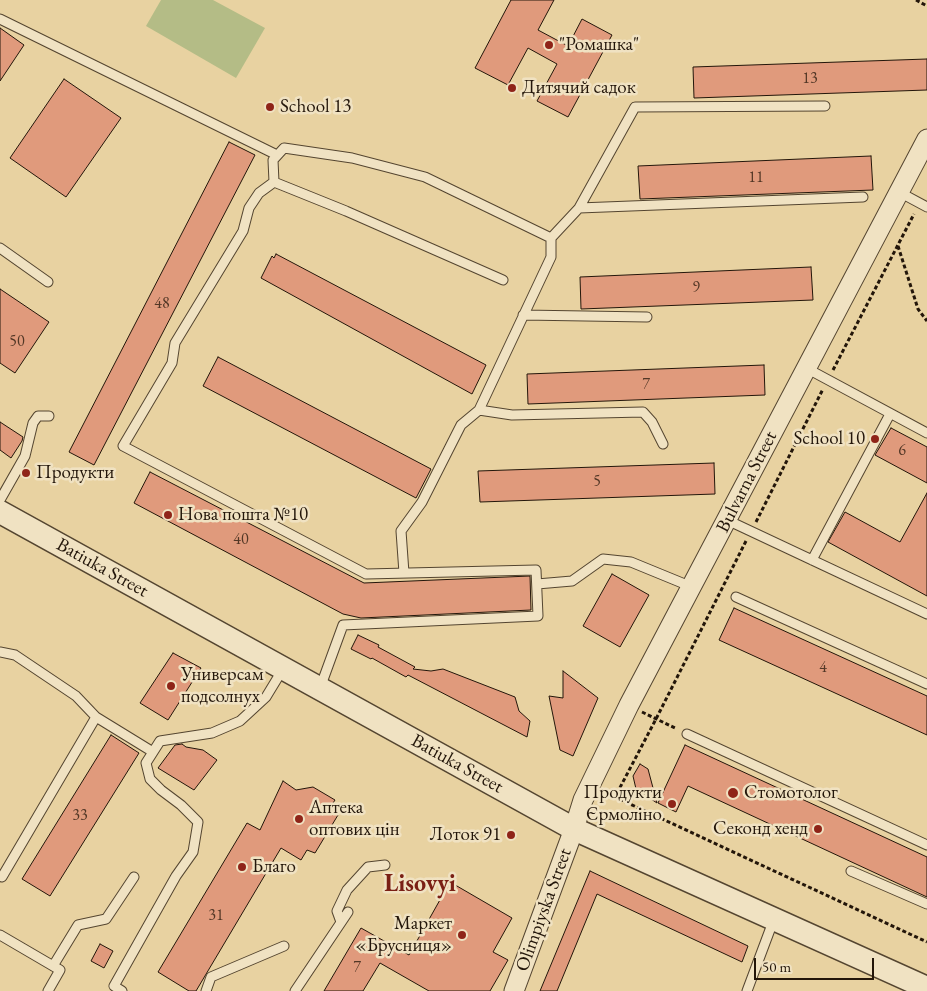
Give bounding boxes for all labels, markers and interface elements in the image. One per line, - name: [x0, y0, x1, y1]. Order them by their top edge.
- place label: "Ромашка": [559, 34, 639, 56]
- marker: "Ромашка": [543, 39, 555, 51]
- house number: 13: [802, 69, 818, 89]
- place label: Дитячий садок: [522, 77, 636, 99]
- marker: Дитячий садок: [506, 82, 518, 94]
- place label: School 13: [280, 96, 351, 118]
- marker: School 13: [264, 101, 276, 113]
- house number: 11: [748, 168, 764, 188]
- house number: 9: [692, 278, 700, 298]
- house number: 48: [154, 294, 170, 314]
- house number: 50: [9, 332, 25, 352]
- house number: 7: [642, 375, 650, 395]
- street label: Bulvarna Street: [712, 427, 782, 537]
- place label: School 10: [794, 428, 865, 450]
- marker: School 10: [869, 433, 881, 445]
- house number: 6: [898, 441, 906, 461]
- place label: Продукти: [36, 462, 114, 484]
- marker: Продукти: [20, 467, 32, 479]
- house number: 5: [593, 472, 601, 492]
- place label: Нова пошта №10: [178, 504, 308, 526]
- marker: Нова пошта №10: [162, 509, 174, 521]
- house number: 40: [233, 530, 249, 550]
- street label: Batiuka Street: [52, 533, 152, 603]
- house number: 4: [819, 658, 827, 678]
- place label: Универсам подсолнух: [181, 664, 264, 708]
- marker: Универсам подсолнух: [165, 680, 177, 692]
- street label: Batiuka Street: [407, 729, 507, 799]
- place label: Продукти Єрмоліно: [584, 782, 662, 826]
- place label: Стомотолог: [744, 782, 838, 804]
- marker: Стомотолог: [726, 786, 740, 800]
- place label: Аптека оптових цін: [309, 797, 400, 841]
- marker: Продукти Єрмоліно: [666, 798, 678, 810]
- house number: 33: [72, 806, 88, 826]
- marker: Аптека оптових цін: [293, 813, 305, 825]
- place label: Секонд хенд: [713, 818, 808, 840]
- marker: Секонд хенд: [812, 823, 824, 835]
- place label: Лоток 91: [430, 824, 501, 846]
- marker: Лоток 91: [505, 829, 517, 841]
- street label: Olimpiyska Street: [511, 845, 577, 975]
- place label: Благо: [252, 856, 296, 878]
- marker: Благо: [236, 861, 248, 873]
- district label: Lisovyi: [384, 870, 456, 898]
- house number: 31: [208, 906, 224, 926]
- place label: Маркет «Брусниця»: [355, 913, 452, 957]
- marker: Маркет «Брусниця»: [456, 929, 468, 941]
- scale bar: [757, 948, 877, 980]
- text: 50 m: [762, 957, 791, 976]
- house number: 7: [353, 958, 361, 978]

